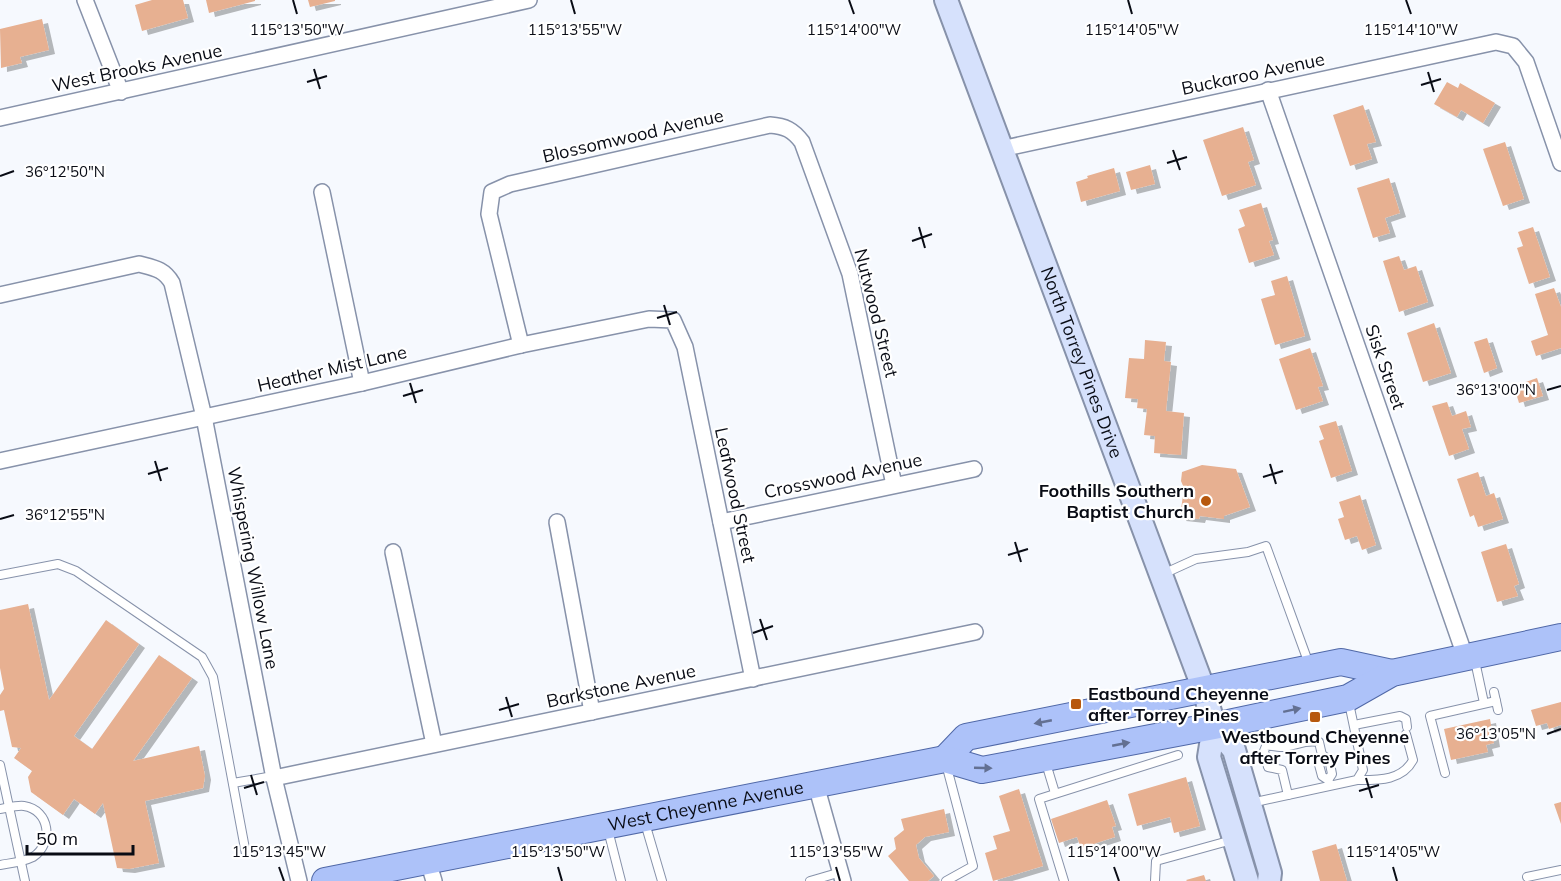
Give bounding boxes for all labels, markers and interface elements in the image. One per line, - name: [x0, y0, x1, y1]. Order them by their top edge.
- text: 115°13'50"W: [250, 20, 345, 39]
- text: 115°13'55"W: [528, 20, 623, 39]
- text: 115°14'00"W: [807, 20, 902, 39]
- text: 115°14'05"W: [1085, 20, 1180, 39]
- text: 115°14'10"W: [1364, 20, 1459, 39]
- street label: West Brooks Avenue: [50, 38, 224, 97]
- street label: Buckaroo Avenue: [1179, 47, 1327, 100]
- street label: Blossomwood Avenue: [540, 104, 726, 168]
- text: 36°12'50"N: [25, 162, 105, 181]
- street label: Nutwood Street: [849, 246, 904, 380]
- street label: North Torrey Pines Drive: [1036, 263, 1128, 461]
- street label: Sisk Street: [1360, 321, 1411, 412]
- street label: Heather Mist Lane: [255, 340, 409, 397]
- text: 36°13'00"N: [1456, 380, 1536, 399]
- street label: Leafwood Street: [710, 425, 761, 565]
- street label: Crosswood Avenue: [762, 448, 924, 503]
- street label: Whispering Willow Lane: [223, 465, 284, 671]
- place label: Foothills Southern Baptist Church: [1039, 479, 1194, 523]
- marker: Foothills Southern Baptist Church: [1199, 494, 1213, 508]
- text: 36°12'55"N: [25, 505, 105, 524]
- street label: Barkstone Avenue: [544, 658, 698, 713]
- place label: Eastbound Cheyenne after Torrey Pines: [1088, 682, 1269, 726]
- marker: Eastbound Cheyenne after Torrey Pines: [1069, 697, 1083, 711]
- one-way arrow: [1283, 704, 1301, 714]
- marker: Westbound Cheyenne after Torrey Pines: [1308, 710, 1322, 724]
- one-way arrow: [1034, 718, 1053, 727]
- text: 36°13'05"N: [1456, 724, 1536, 743]
- place label: Westbound Cheyenne after Torrey Pines: [1221, 725, 1409, 769]
- one-way arrow: [1112, 739, 1131, 748]
- one-way arrow: [974, 763, 993, 773]
- street label: West Cheyenne Avenue: [606, 775, 805, 836]
- scale bar: [27, 818, 134, 856]
- text: 50 m: [36, 827, 78, 850]
- text: 115°13'45"W: [232, 842, 327, 861]
- text: 115°13'50"W: [511, 842, 606, 861]
- text: 115°13'55"W: [789, 842, 884, 861]
- text: 115°14'00"W: [1067, 842, 1162, 861]
- text: 115°14'05"W: [1346, 842, 1441, 861]

